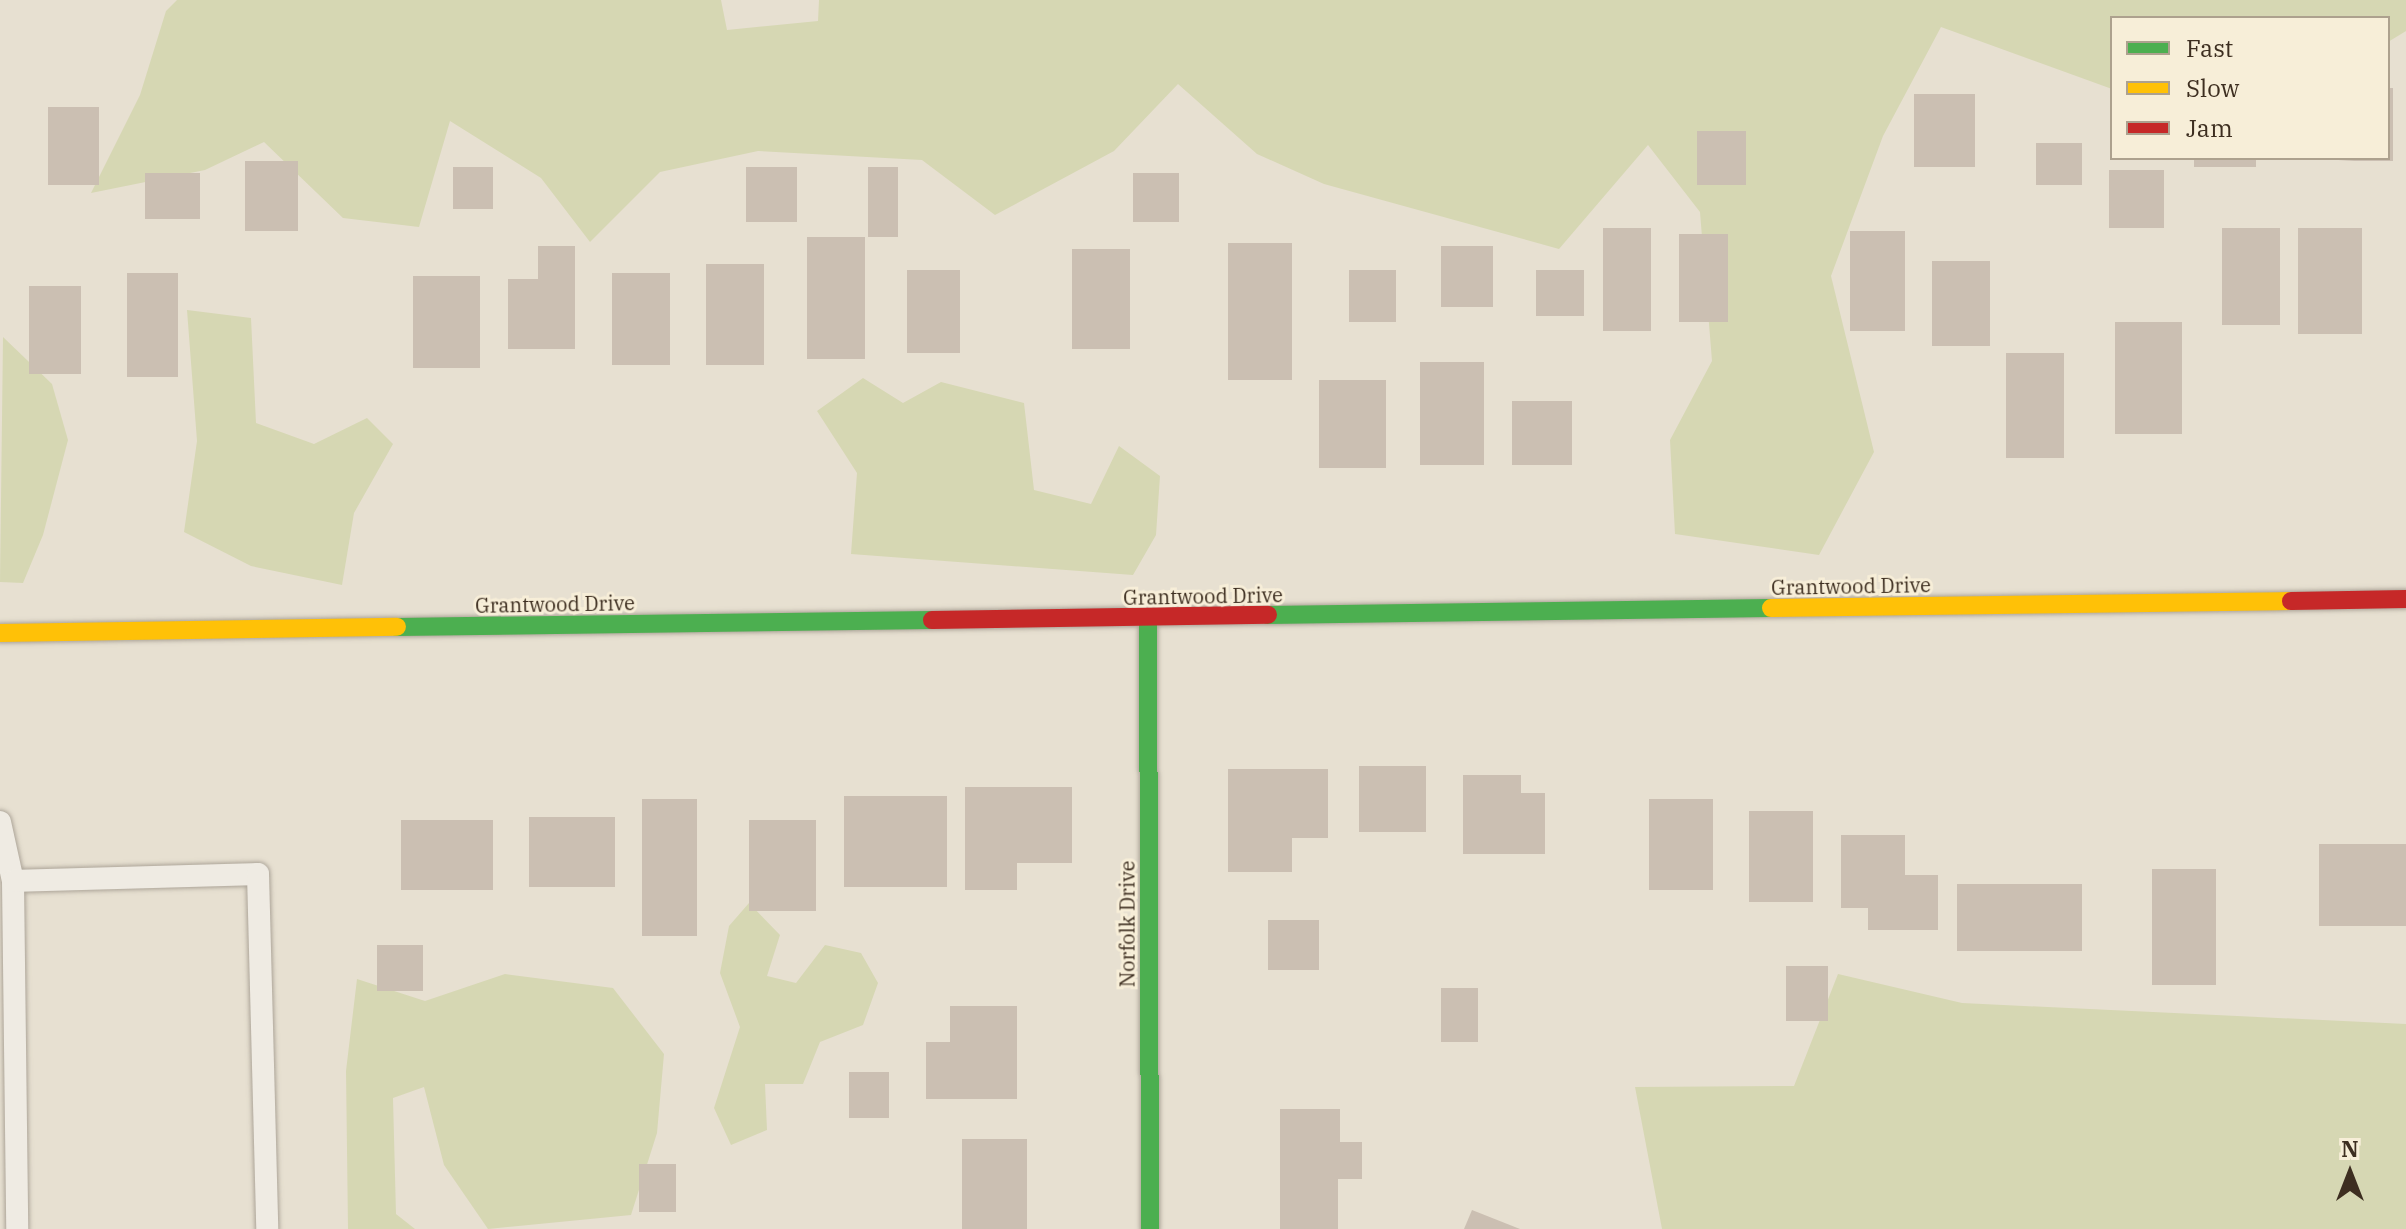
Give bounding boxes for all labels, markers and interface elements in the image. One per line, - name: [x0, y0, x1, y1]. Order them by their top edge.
- legend: [2110, 16, 2390, 160]
- text: Fast: [2186, 32, 2233, 64]
- text: Slow: [2186, 72, 2239, 104]
- text: Jam: [2186, 112, 2233, 144]
- street label: Grantwood Drive: [1771, 573, 1931, 599]
- street label: Grantwood Drive: [1123, 583, 1283, 609]
- street label: Grantwood Drive: [475, 591, 635, 617]
- street label: Norfolk Drive: [1115, 861, 1139, 987]
- north arrow: [2310, 1133, 2390, 1213]
- text: N: [2341, 1134, 2359, 1163]

